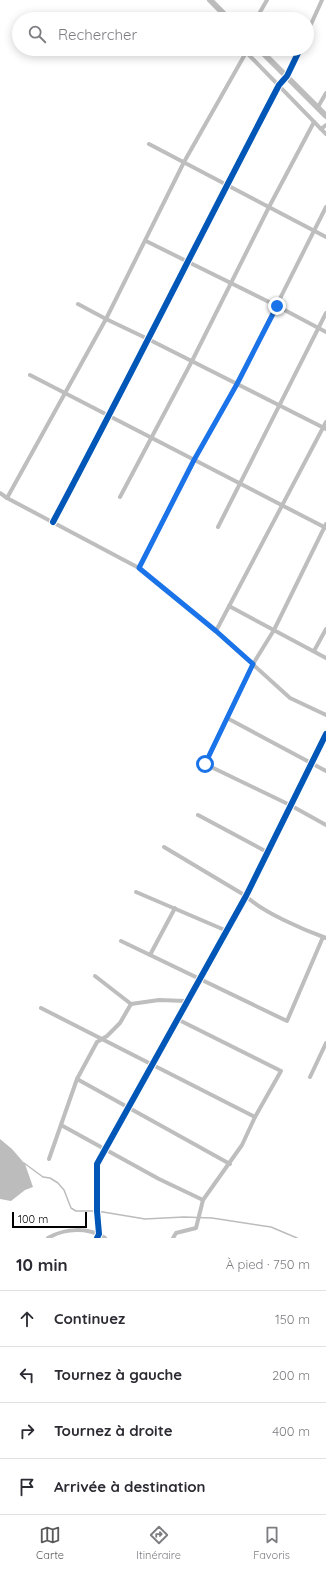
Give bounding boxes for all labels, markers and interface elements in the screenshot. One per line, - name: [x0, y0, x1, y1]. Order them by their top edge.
- search box: [12, 12, 314, 56]
- icon: search: [26, 23, 48, 45]
- text: Rechercher: [58, 25, 137, 44]
- route end: [268, 297, 286, 315]
- route start: [196, 755, 214, 773]
- scale bar: [12, 1210, 87, 1229]
- text: 100 m: [18, 1212, 48, 1226]
- text: 10 min: [16, 1254, 68, 1275]
- text: À pied · 750 m: [226, 1256, 310, 1272]
- icon: ahead: [16, 1308, 38, 1330]
- text: Continuez: [54, 1309, 125, 1328]
- text: 150 m: [275, 1311, 310, 1327]
- icon: left: [16, 1364, 38, 1386]
- text: Tournez à gauche: [54, 1365, 182, 1384]
- text: 200 m: [272, 1367, 310, 1383]
- icon: right: [16, 1420, 38, 1442]
- text: Tournez à droite: [54, 1421, 173, 1440]
- text: 400 m: [272, 1423, 310, 1439]
- icon: arrive: [16, 1476, 38, 1498]
- text: Arrivée à destination: [54, 1477, 206, 1496]
- tab: Carte: [36, 1524, 64, 1562]
- tab: Itinéraire: [136, 1524, 181, 1562]
- tab: Favoris: [253, 1524, 290, 1562]

